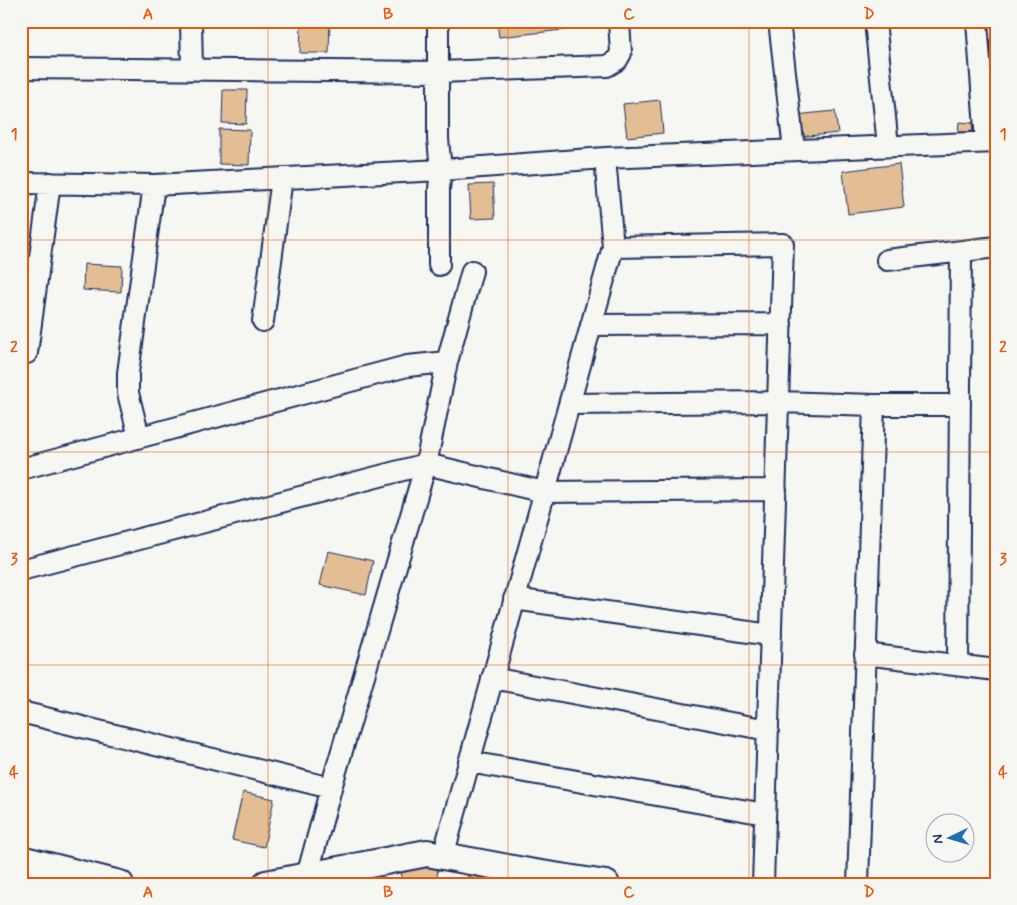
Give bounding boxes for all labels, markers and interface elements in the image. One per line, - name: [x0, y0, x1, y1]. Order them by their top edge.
- text: A: [143, 4, 153, 25]
- text: B: [383, 4, 393, 25]
- text: C: [623, 4, 635, 25]
- text: D: [863, 4, 875, 25]
- text: 1: [10, 124, 18, 145]
- text: 1: [999, 124, 1007, 145]
- text: 2: [10, 337, 18, 358]
- text: 2: [999, 337, 1007, 358]
- text: 3: [10, 549, 18, 570]
- text: 3: [999, 549, 1007, 570]
- text: 4: [9, 762, 19, 783]
- text: 4: [998, 762, 1008, 783]
- north arrow: [924, 812, 974, 862]
- text: N: [929, 834, 947, 844]
- text: A: [143, 882, 153, 903]
- text: B: [383, 882, 393, 903]
- text: C: [623, 882, 635, 903]
- text: D: [863, 882, 875, 903]

